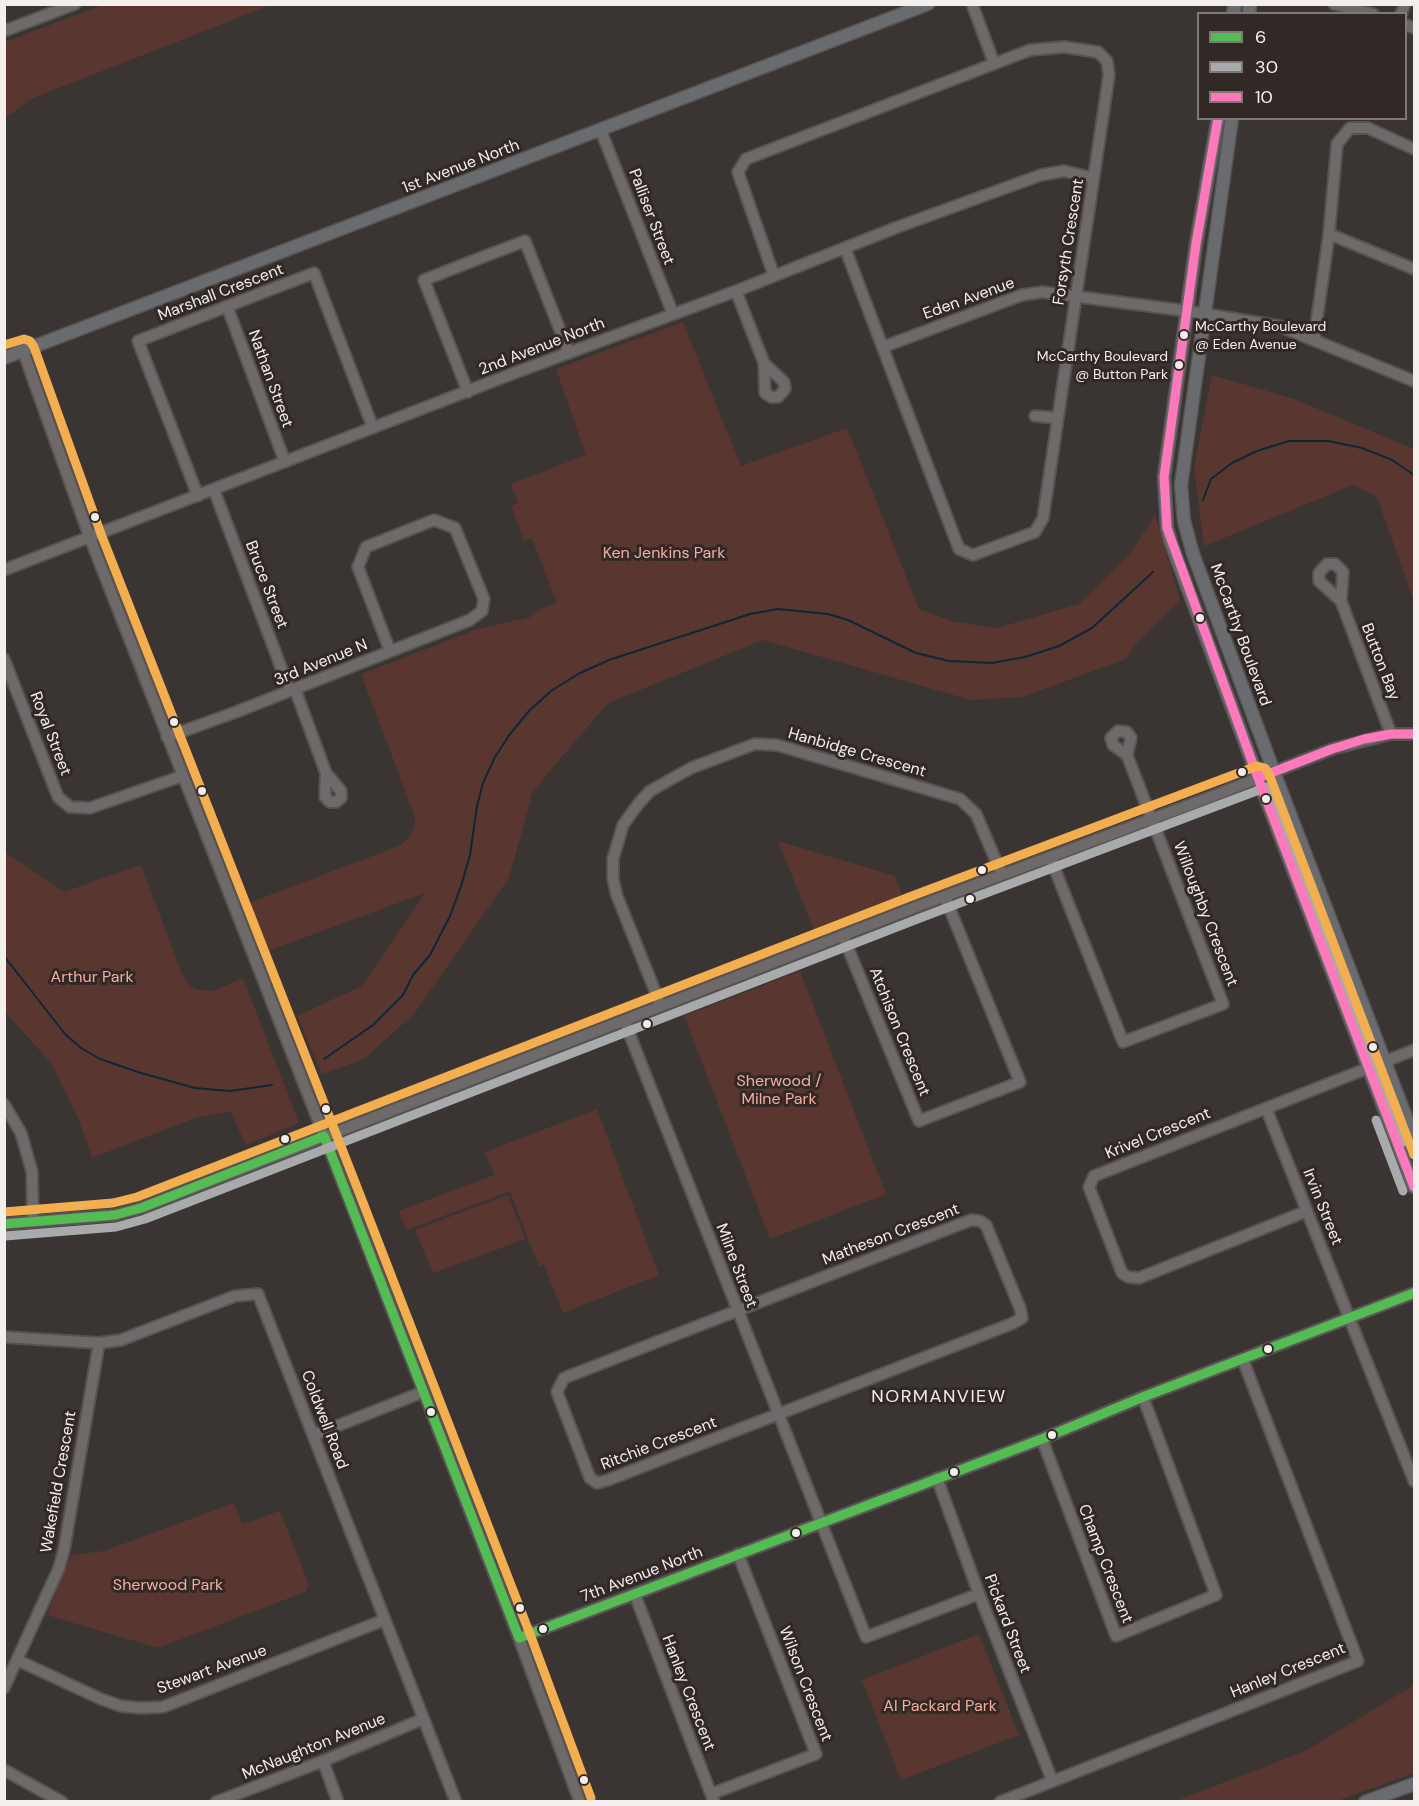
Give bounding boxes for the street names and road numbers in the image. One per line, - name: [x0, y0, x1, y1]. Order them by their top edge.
- street label: 1st Avenue North: [400, 136, 522, 198]
- street label: Palliser Street: [624, 166, 678, 268]
- street label: Forsyth Crescent: [1050, 177, 1088, 307]
- street label: Marshall Crescent: [155, 260, 287, 326]
- street label: Eden Avenue: [921, 274, 1017, 324]
- street label: 2nd Avenue North: [476, 314, 608, 380]
- street label: Nathan Street: [243, 328, 297, 430]
- street label: Bruce Street: [240, 538, 292, 632]
- street label: McCarthy Boulevard: [1205, 561, 1275, 709]
- street label: Button Bay: [1357, 621, 1403, 703]
- street label: 3rd Avenue N: [271, 636, 371, 690]
- street label: Royal Street: [25, 689, 75, 779]
- street label: Hanbidge Crescent: [786, 724, 928, 782]
- street label: Willoughby Crescent: [1169, 839, 1241, 989]
- street label: Atchison Crescent: [864, 965, 934, 1099]
- street label: Krivel Crescent: [1103, 1104, 1213, 1164]
- street label: Irvin Street: [1298, 1166, 1346, 1248]
- street label: Matheson Crescent: [820, 1200, 962, 1270]
- street label: Milne Street: [711, 1221, 761, 1311]
- street label: Coldwell Road: [296, 1368, 352, 1472]
- street label: Wakefield Crescent: [37, 1410, 81, 1554]
- street label: Ritchie Crescent: [598, 1413, 720, 1475]
- street label: Champ Crescent: [1073, 1502, 1137, 1626]
- street label: 7th Avenue North: [578, 1543, 706, 1607]
- street label: Pickard Street: [979, 1572, 1035, 1676]
- street label: Wilson Crescent: [774, 1624, 836, 1744]
- street label: Hanley Crescent: [657, 1633, 719, 1753]
- street label: Hanley Crescent: [1228, 1639, 1348, 1703]
- street label: Stewart Avenue: [154, 1641, 270, 1699]
- street label: McNaughton Avenue: [239, 1709, 389, 1785]

